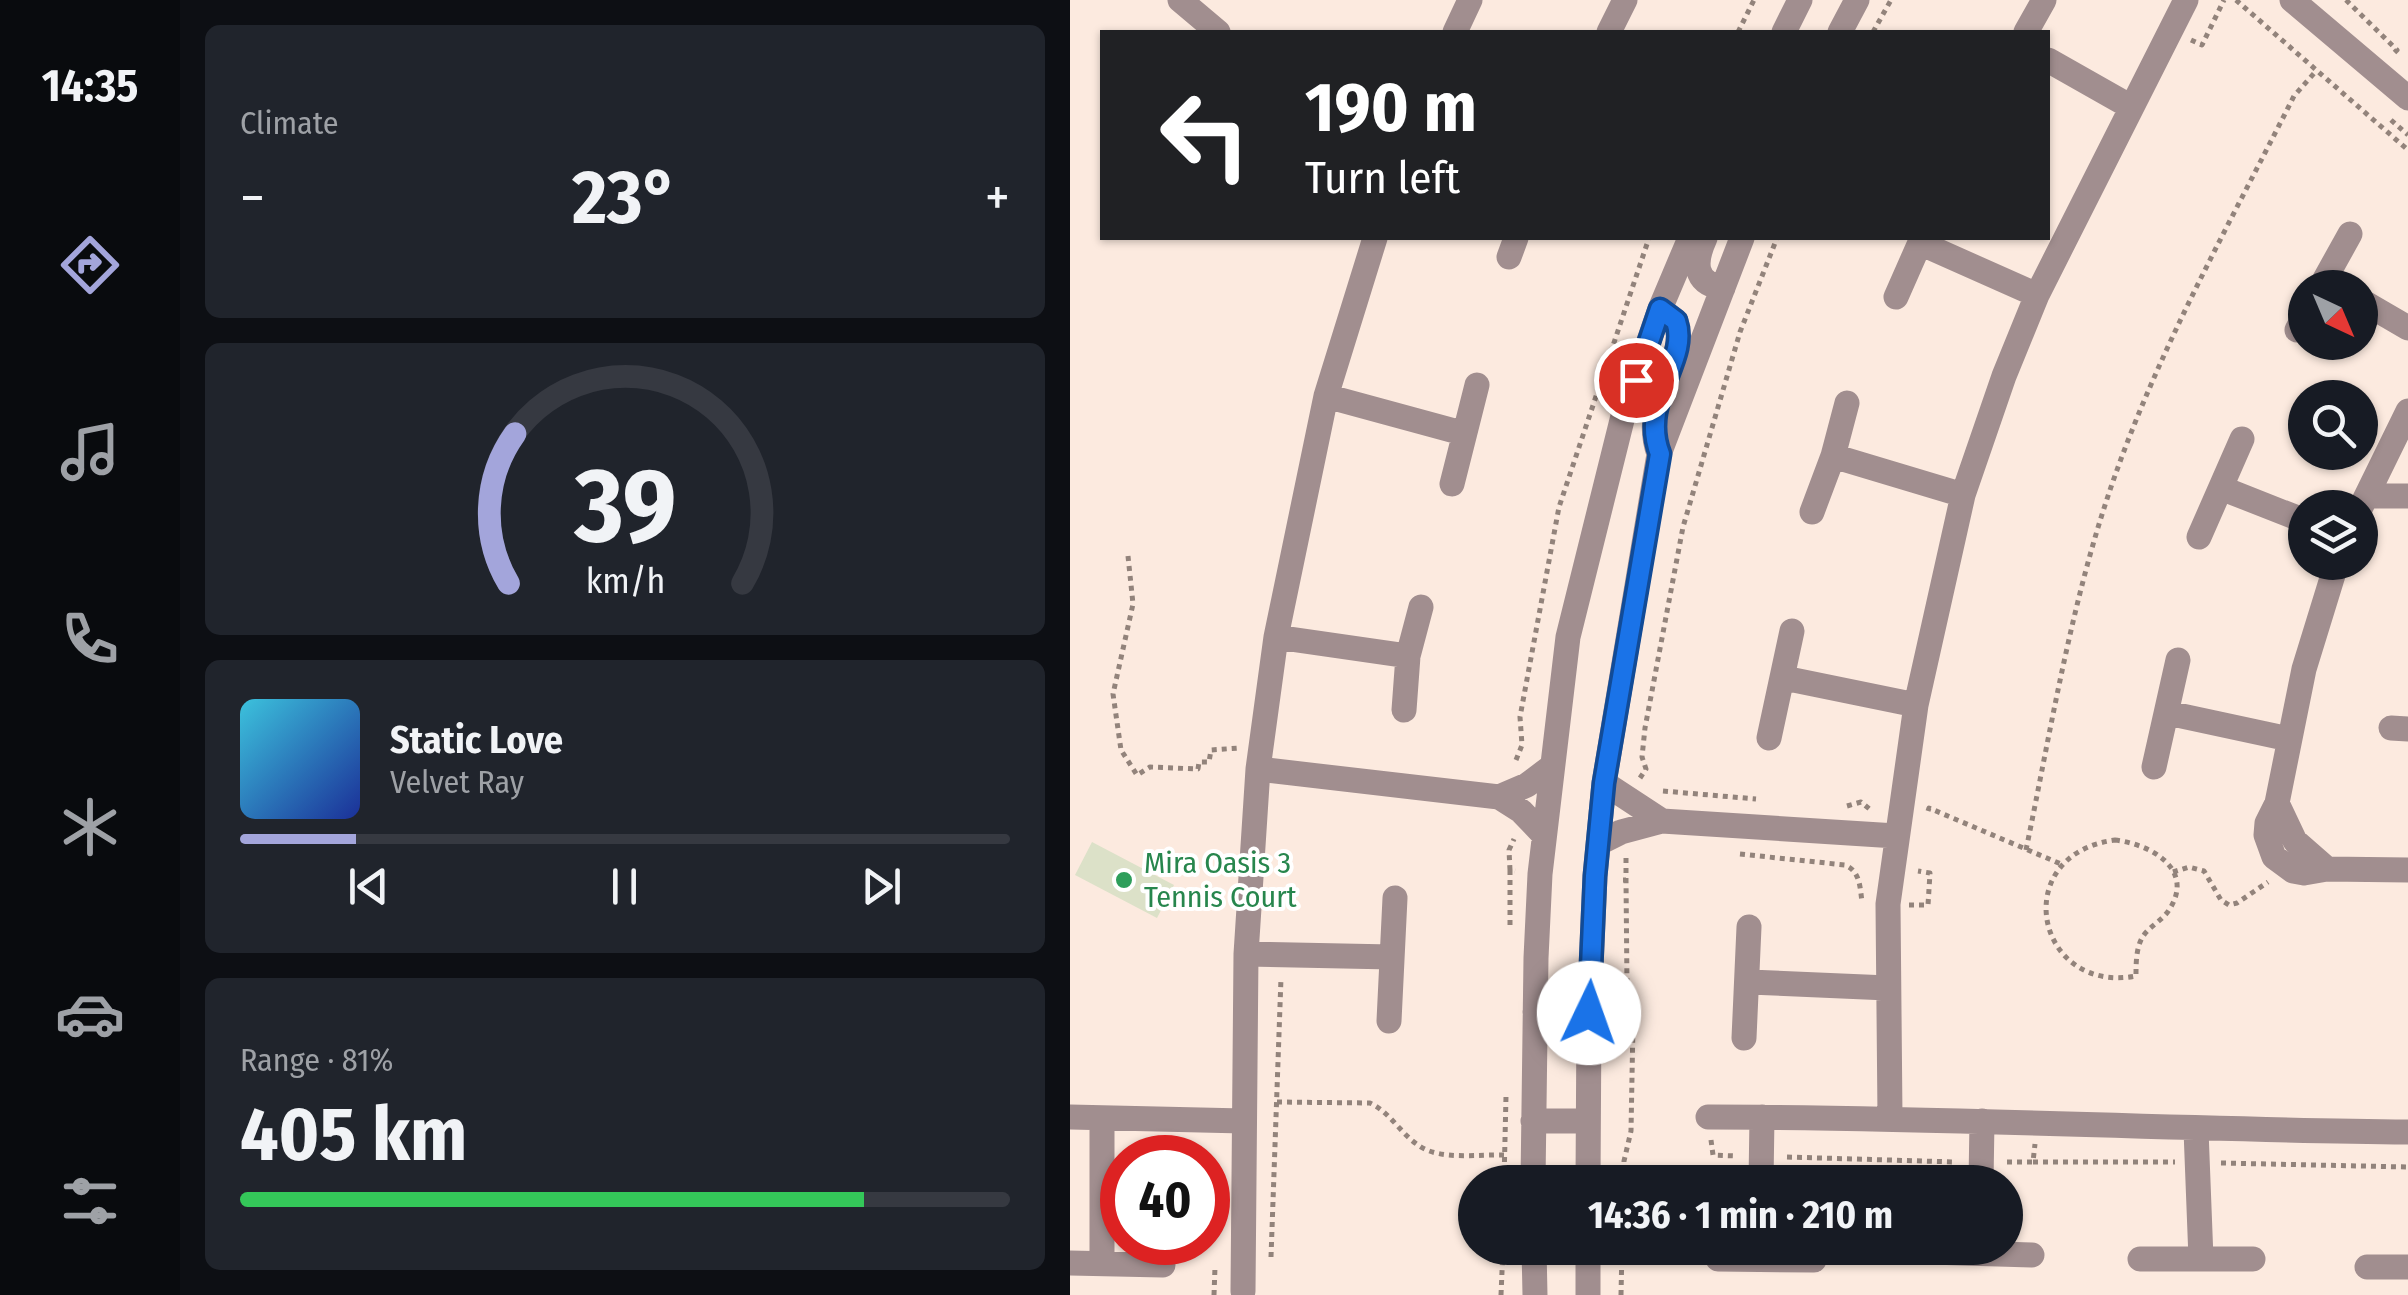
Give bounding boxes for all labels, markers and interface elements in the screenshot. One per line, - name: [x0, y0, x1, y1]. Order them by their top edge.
- text: 14:35: [42, 59, 138, 113]
- text: 190 m: [1305, 66, 1477, 150]
- icon: left: [1140, 70, 1270, 200]
- text: Climate: [240, 104, 339, 142]
- text: Turn left: [1305, 151, 1460, 205]
- text: 23°: [572, 153, 678, 243]
- text: −: [240, 165, 265, 231]
- text: +: [985, 165, 1010, 231]
- icon: directions: [55, 230, 125, 300]
- north arrow: [2288, 270, 2378, 360]
- map controls: [2288, 270, 2378, 580]
- pin: [1594, 338, 1679, 423]
- icon: arrive: [1609, 353, 1664, 408]
- button: search: [2288, 380, 2378, 470]
- icon: music: [55, 417, 125, 487]
- text: 39: [573, 444, 676, 569]
- button: layers: [2288, 490, 2378, 580]
- text: km/h: [585, 560, 665, 602]
- icon: phone: [55, 604, 125, 674]
- text: Static Love: [390, 717, 563, 763]
- text: Velvet Ray: [390, 763, 524, 801]
- icon: climate: [55, 792, 125, 862]
- place label: Mira Oasis 3 Tennis Court: [1144, 845, 1297, 915]
- icon: previous: [341, 859, 396, 914]
- icon: pause: [597, 859, 652, 914]
- icon: next: [854, 859, 909, 914]
- marker: Mira Oasis 3 Tennis Court: [1113, 869, 1135, 891]
- position arrow: [1537, 961, 1641, 1065]
- icon: car: [55, 979, 125, 1049]
- text: Range · 81%: [240, 1041, 393, 1079]
- text: 405 km: [240, 1090, 467, 1180]
- speed limit sign: 40: [1100, 1135, 1230, 1265]
- icon: filters: [55, 1166, 125, 1236]
- text: 14:36 · 1 min · 210 m: [1588, 1192, 1893, 1238]

